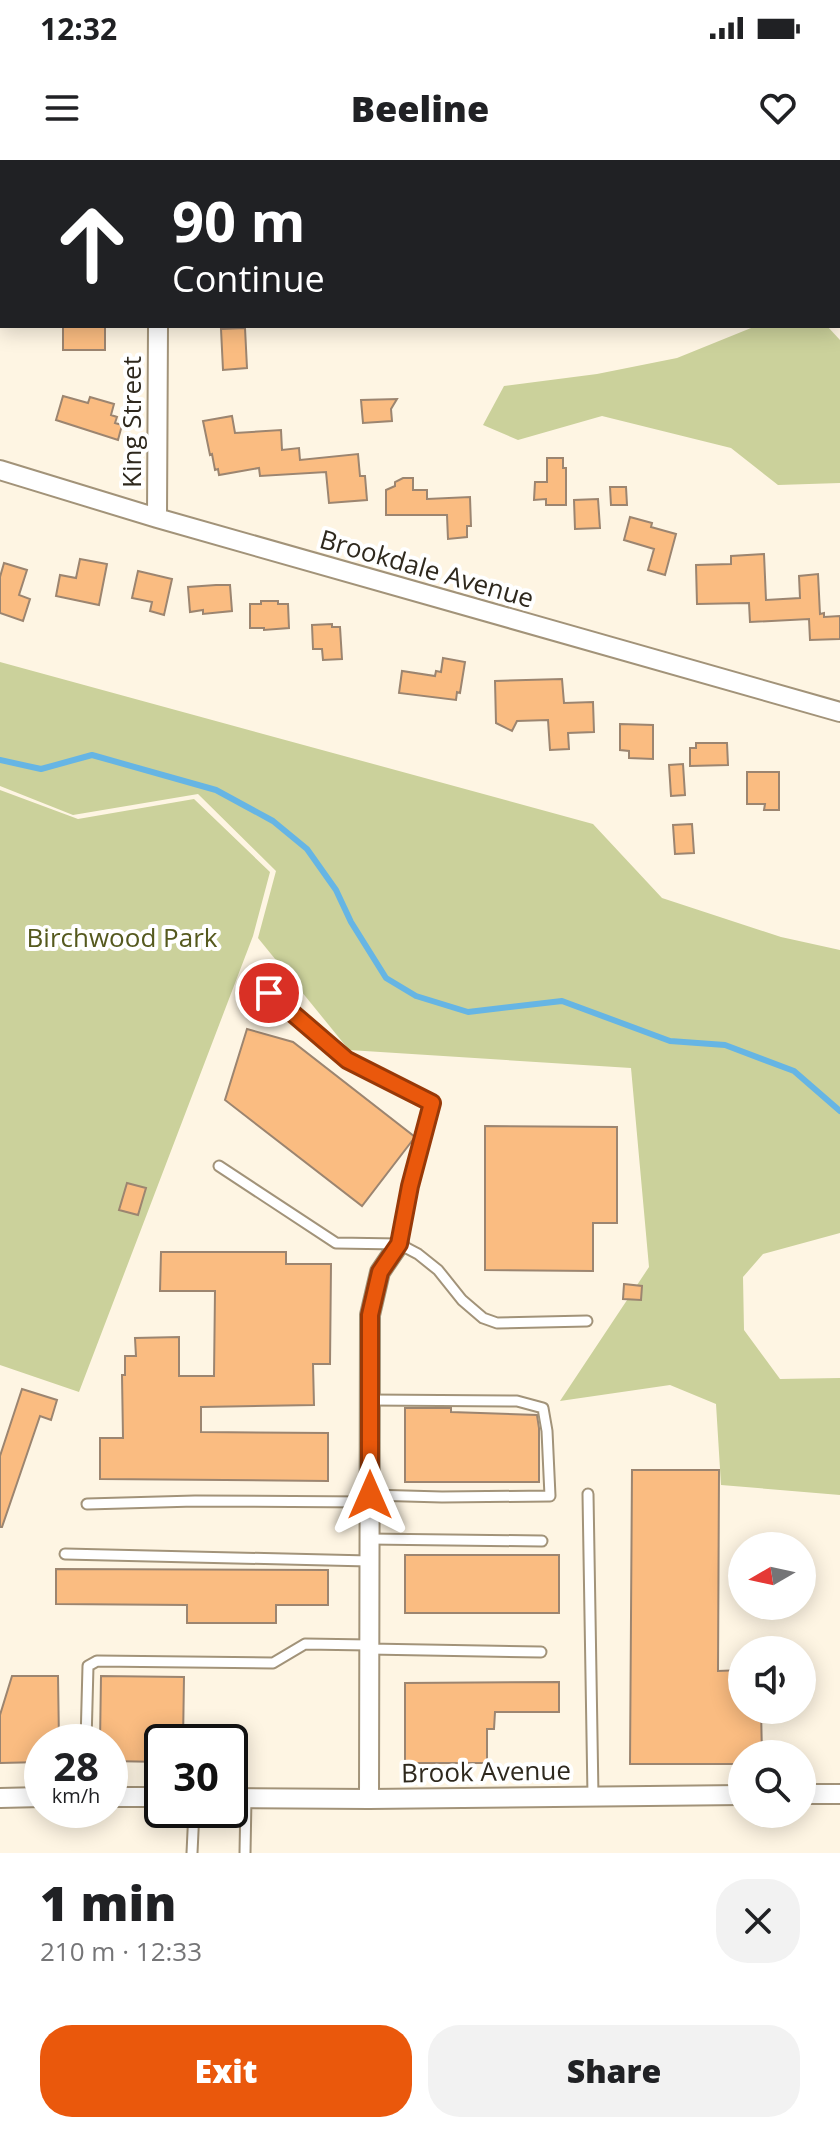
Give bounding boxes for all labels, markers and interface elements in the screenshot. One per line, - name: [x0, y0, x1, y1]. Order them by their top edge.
- text: 12:32: [40, 8, 117, 49]
- text: Beeline: [351, 84, 489, 133]
- icon: menu: [40, 86, 84, 130]
- icon: heart: [756, 86, 800, 130]
- text: 90 m: [172, 182, 306, 258]
- icon: ahead: [40, 192, 144, 296]
- text: Continue: [172, 254, 325, 303]
- street label: King Street: [113, 356, 149, 488]
- street label: Brookdale Avenue: [316, 520, 538, 616]
- park label: Birchwood Park: [27, 919, 218, 955]
- pin: [235, 959, 303, 1027]
- icon: arrive: [247, 971, 291, 1015]
- position arrow: [328, 1453, 412, 1537]
- north arrow: [728, 1532, 816, 1620]
- map controls: [728, 1532, 816, 1828]
- button: sound: [728, 1636, 816, 1724]
- speed limit sign: 30: [144, 1724, 248, 1828]
- text: 28: [53, 1738, 99, 1793]
- button: search: [728, 1740, 816, 1828]
- street label: Brook Avenue: [401, 1752, 571, 1790]
- text: km/h: [52, 1782, 100, 1809]
- text: 1 min: [40, 1870, 176, 1935]
- button: close: [716, 1879, 800, 1963]
- text: 210 m · 12:33: [40, 1933, 202, 1969]
- button: Exit: [40, 2025, 412, 2117]
- button: Share: [428, 2025, 800, 2117]

